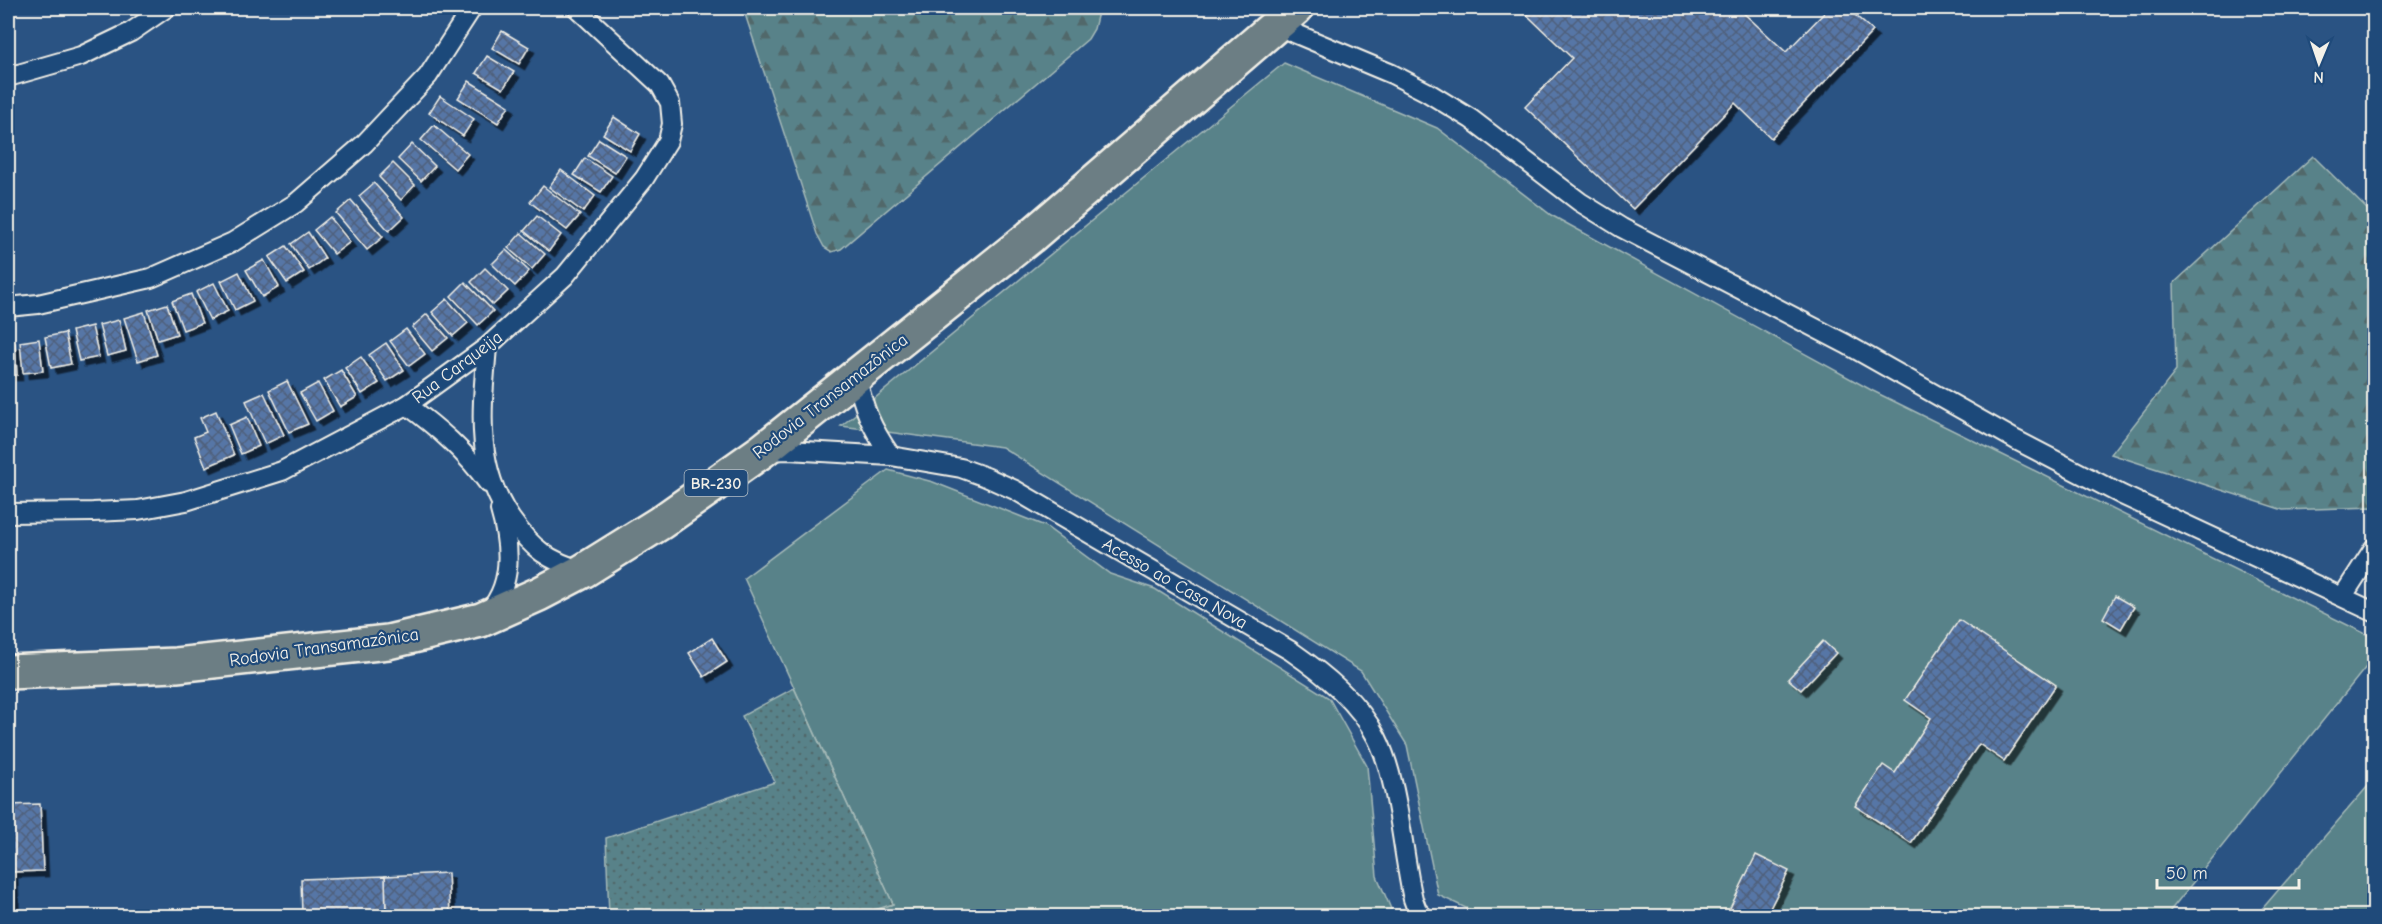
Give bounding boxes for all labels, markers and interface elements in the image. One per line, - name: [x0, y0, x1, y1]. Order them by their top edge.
- north arrow: [2289, 33, 2349, 93]
- text: N: [2313, 68, 2324, 86]
- street label: Rua Carqueija: [408, 327, 507, 408]
- street label: Rodovia Transamazônica: [749, 329, 912, 463]
- road number: BR-230: [684, 470, 748, 496]
- street label: Acesso ao Casa Nova: [1098, 533, 1251, 634]
- street label: Rodovia Transamazônica: [228, 624, 420, 671]
- scale bar: [2157, 852, 2300, 890]
- text: 50 m: [2166, 863, 2208, 884]

